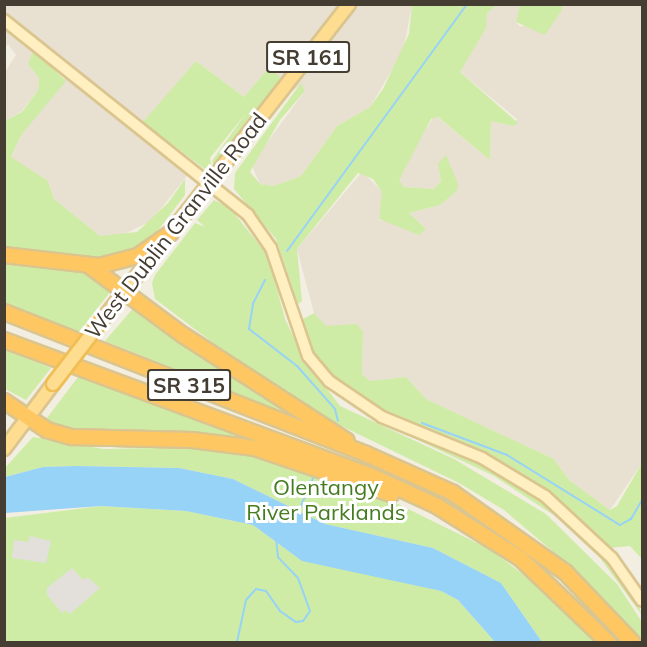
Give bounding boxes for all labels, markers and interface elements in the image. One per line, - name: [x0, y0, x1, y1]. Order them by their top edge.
- road number: SR 161: [266, 39, 350, 75]
- street label: West Dublin Granville Road: [79, 108, 273, 344]
- road number: SR 315: [147, 367, 231, 403]
- park label: Olentangy River Parklands: [246, 474, 406, 526]

